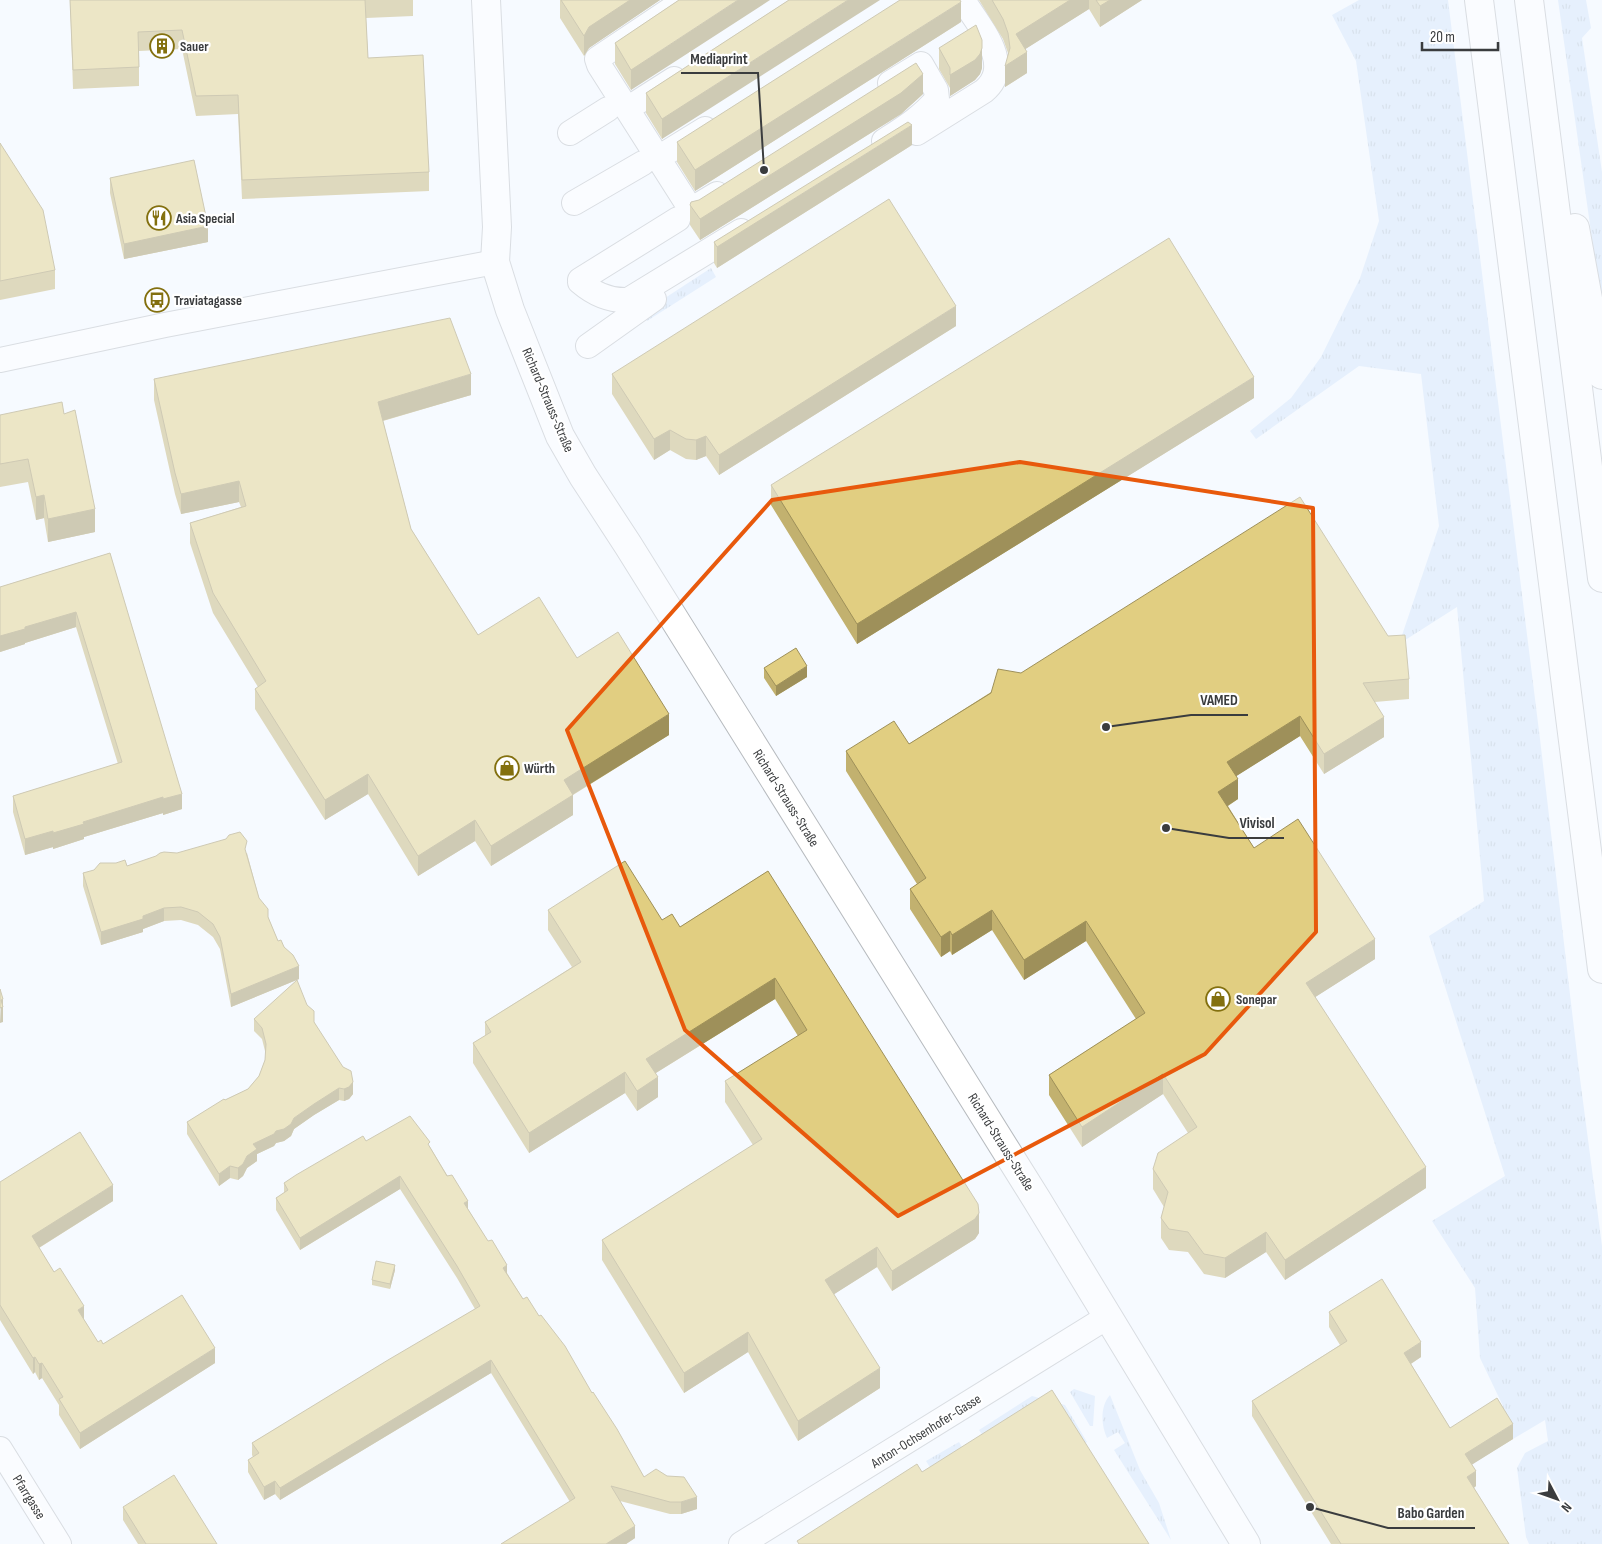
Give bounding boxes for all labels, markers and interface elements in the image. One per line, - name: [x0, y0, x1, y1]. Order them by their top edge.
- scale bar: [1422, 20, 1498, 52]
- text: 20 m: [1430, 28, 1455, 47]
- building icon: Sauer: [149, 33, 175, 59]
- place label: Sauer: [180, 38, 209, 55]
- callout: Mediaprint: [681, 43, 758, 73]
- text: Mediaprint: [690, 50, 748, 69]
- restaurant icon: Asia Special: [146, 205, 172, 231]
- place label: Asia Special: [175, 210, 235, 227]
- bus stop icon: Traviatagasse: [144, 287, 170, 313]
- place label: Traviatagasse: [174, 292, 242, 309]
- street label: Richard-Strauss-Straße: [518, 345, 578, 455]
- callout: VAMED: [1191, 685, 1248, 715]
- text: VAMED: [1200, 691, 1238, 710]
- street label: Richard-Strauss-Straße: [749, 746, 823, 850]
- shop icon: Würth: [494, 755, 520, 781]
- place label: Würth: [524, 760, 555, 777]
- callout: Vivisol: [1229, 808, 1284, 838]
- text: Vivisol: [1239, 814, 1275, 833]
- shop icon: Sonepar: [1205, 986, 1231, 1012]
- place label: Sonepar: [1236, 991, 1277, 1008]
- street label: Richard-Strauss-Straße: [964, 1090, 1038, 1194]
- street label: Anton-Ochsenhofer-Gasse: [867, 1390, 984, 1472]
- street label: Pfarrgasse: [9, 1472, 49, 1522]
- north arrow: [1532, 1474, 1582, 1524]
- callout: Babo Garden: [1388, 1498, 1475, 1528]
- text: N: [1558, 1499, 1575, 1516]
- text: Babo Garden: [1398, 1504, 1464, 1523]

